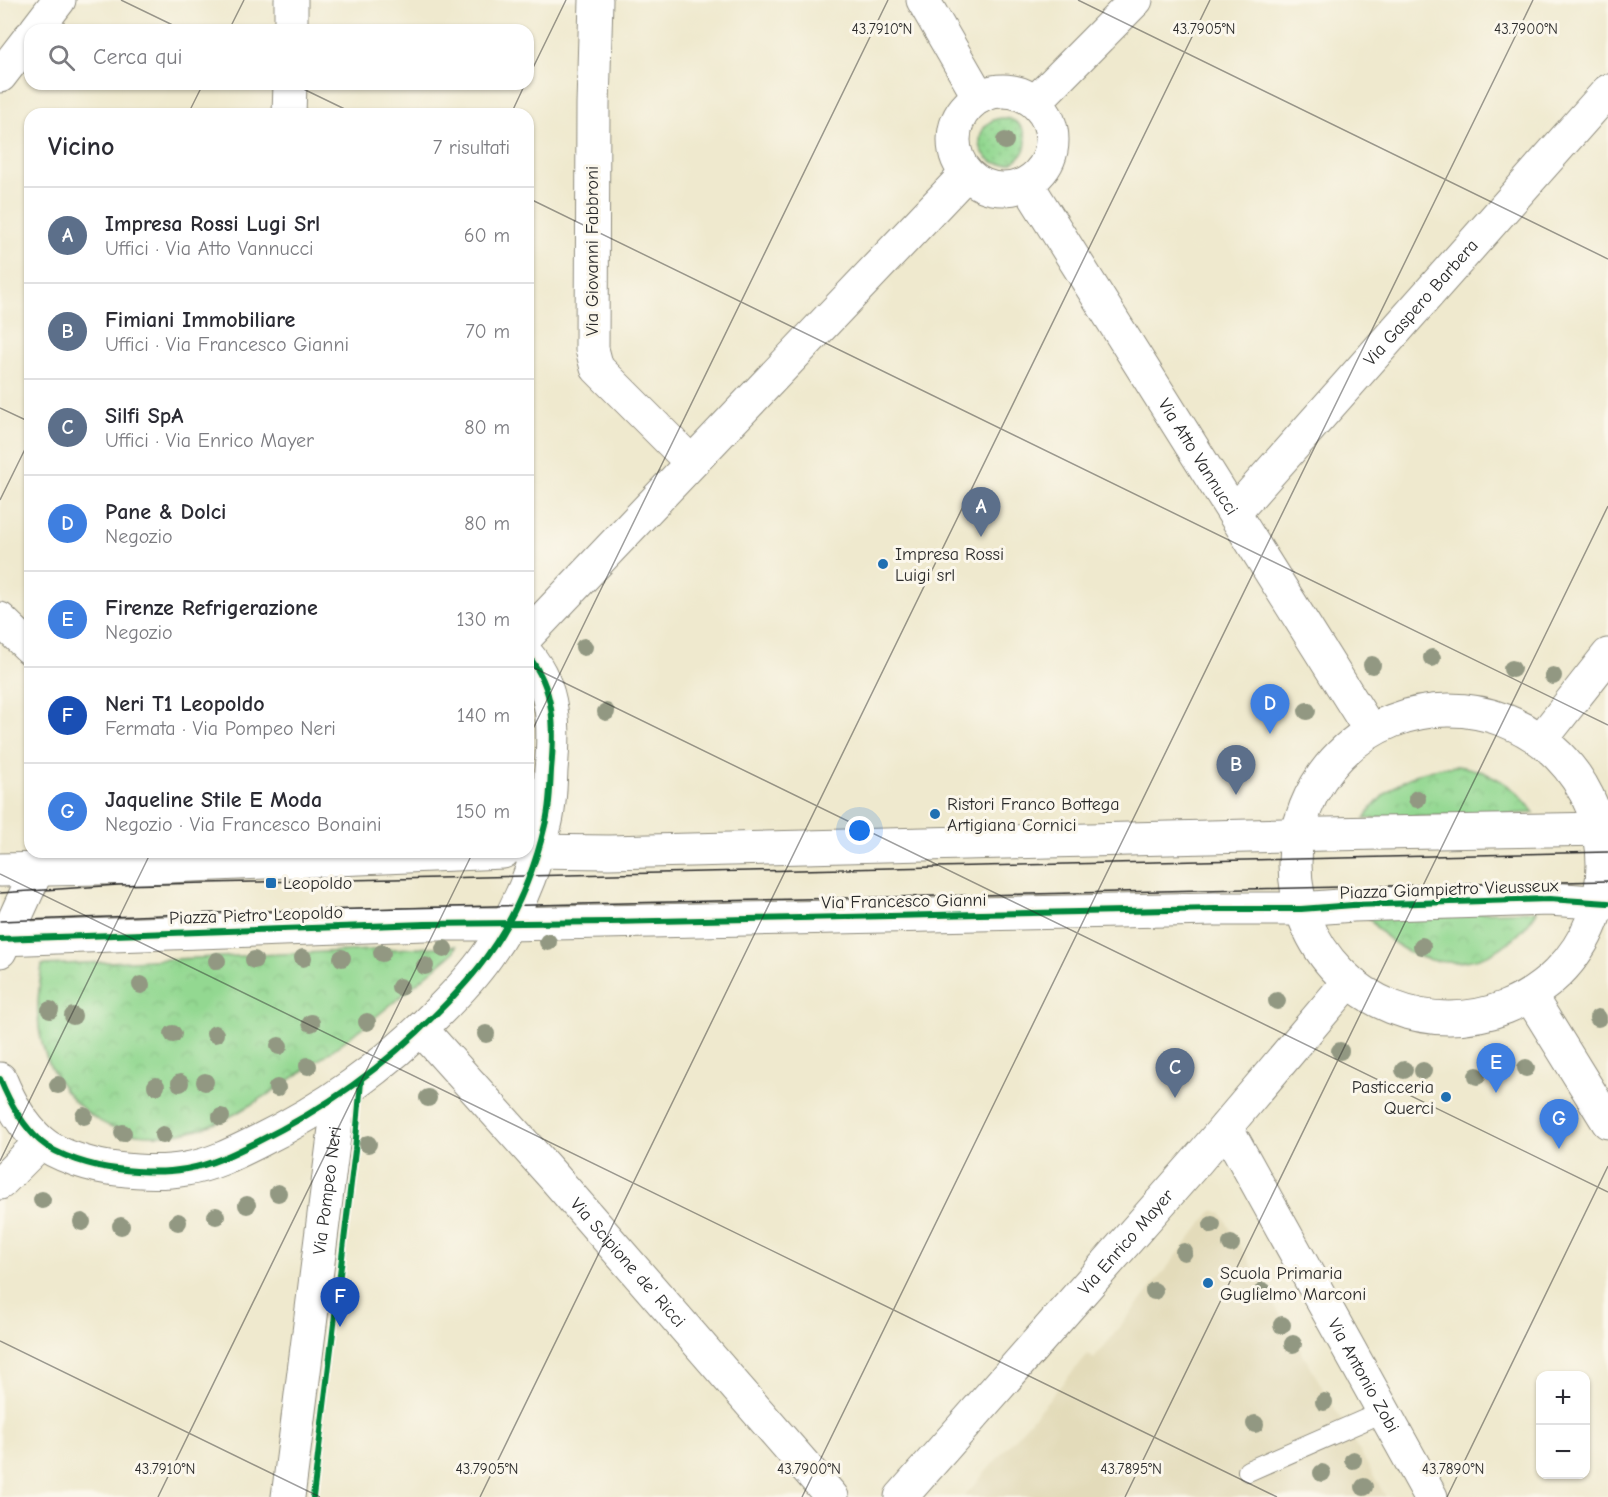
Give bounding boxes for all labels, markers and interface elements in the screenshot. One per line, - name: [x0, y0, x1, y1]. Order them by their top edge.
- text: 43.7910°N: [852, 20, 912, 38]
- text: 43.7905°N: [1172, 20, 1236, 38]
- text: 43.7900°N: [1494, 20, 1558, 38]
- search box: [24, 24, 534, 90]
- icon: search: [45, 41, 78, 74]
- text: Cerca qui: [93, 44, 183, 70]
- text: Vicino: [48, 132, 114, 162]
- text: 7 risultati: [433, 136, 510, 159]
- street label: Via Giovanni Fabbroni: [582, 166, 603, 336]
- text: Impresa Rossi Lugi Srl: [105, 211, 320, 237]
- text: A: [62, 224, 73, 247]
- text: 60 m: [464, 224, 510, 247]
- street label: Via Gaspero Barbera: [1359, 235, 1483, 370]
- text: Uffici · Via Atto Vannucci: [105, 237, 314, 260]
- text: Fimiani Immobiliare: [105, 307, 295, 333]
- text: B: [61, 320, 74, 343]
- text: 70 m: [465, 320, 510, 343]
- text: Uffici · Via Francesco Gianni: [105, 333, 349, 356]
- street label: Via Atto Vannucci: [1153, 395, 1242, 519]
- text: Silfi SpA: [105, 403, 183, 429]
- text: C: [61, 416, 74, 439]
- text: 80 m: [464, 416, 510, 439]
- text: Uffici · Via Enrico Mayer: [105, 429, 314, 452]
- pin: A: [962, 488, 1000, 537]
- text: Pane & Dolci: [105, 499, 226, 525]
- text: D: [61, 512, 74, 535]
- text: 80 m: [464, 512, 510, 535]
- text: Negozio: [105, 525, 173, 548]
- place label: Impresa Rossi Luigi srl: [895, 544, 1004, 586]
- marker: Impresa Rossi Luigi srl: [876, 557, 890, 571]
- text: Firenze Refrigerazione: [105, 595, 318, 621]
- text: E: [62, 608, 73, 631]
- text: 130 m: [457, 608, 510, 631]
- text: Negozio: [105, 621, 173, 644]
- pin: D: [1250, 684, 1290, 734]
- text: Neri T1 Leopoldo: [105, 691, 265, 717]
- text: F: [62, 704, 73, 727]
- text: 140 m: [457, 704, 510, 727]
- text: Fermata · Via Pompeo Neri: [105, 717, 336, 740]
- pin: B: [1216, 746, 1256, 795]
- text: Jaqueline Stile E Moda: [105, 787, 322, 813]
- place label: Ristori Franco Bottega Artigiana Cornici: [947, 794, 1119, 836]
- text: G: [60, 800, 75, 823]
- text: 150 m: [456, 800, 510, 823]
- marker: Ristori Franco Bottega Artigiana Cornici: [928, 807, 942, 821]
- text: Negozio · Via Francesco Bonaini: [105, 813, 382, 836]
- your location: [845, 816, 874, 845]
- place label: Leopoldo: [283, 873, 352, 894]
- street label: Piazza Giampietro Vieusseux: [1339, 875, 1559, 904]
- marker: Leopoldo: [264, 876, 278, 890]
- street label: Via Francesco Gianni: [821, 890, 987, 913]
- street label: Piazza Pietro Leopoldo: [169, 902, 343, 929]
- pin: E: [1476, 1044, 1516, 1093]
- pin: C: [1156, 1048, 1194, 1098]
- place label: Pasticceria Querci: [1352, 1077, 1434, 1119]
- marker: Pasticceria Querci: [1439, 1090, 1453, 1104]
- pin: G: [1540, 1100, 1578, 1149]
- street label: Via Pompeo Neri: [309, 1125, 346, 1256]
- street label: Via Enrico Mayer: [1074, 1184, 1179, 1299]
- street label: Via Scipione de' Ricci: [566, 1194, 690, 1332]
- place label: Scuola Primaria Guglielmo Marconi: [1220, 1263, 1366, 1305]
- marker: Scuola Primaria Guglielmo Marconi: [1201, 1276, 1215, 1290]
- pin: F: [320, 1278, 360, 1327]
- street label: Via Antonio Zobi: [1323, 1315, 1403, 1436]
- map controls: [1536, 1371, 1590, 1479]
- button: +: [1536, 1371, 1590, 1425]
- button: −: [1536, 1425, 1590, 1479]
- text: 43.7910°N: [135, 1460, 195, 1478]
- text: 43.7905°N: [455, 1460, 519, 1478]
- text: 43.7900°N: [777, 1460, 841, 1478]
- text: 43.7895°N: [1100, 1460, 1162, 1478]
- text: 43.7890°N: [1422, 1460, 1484, 1478]

